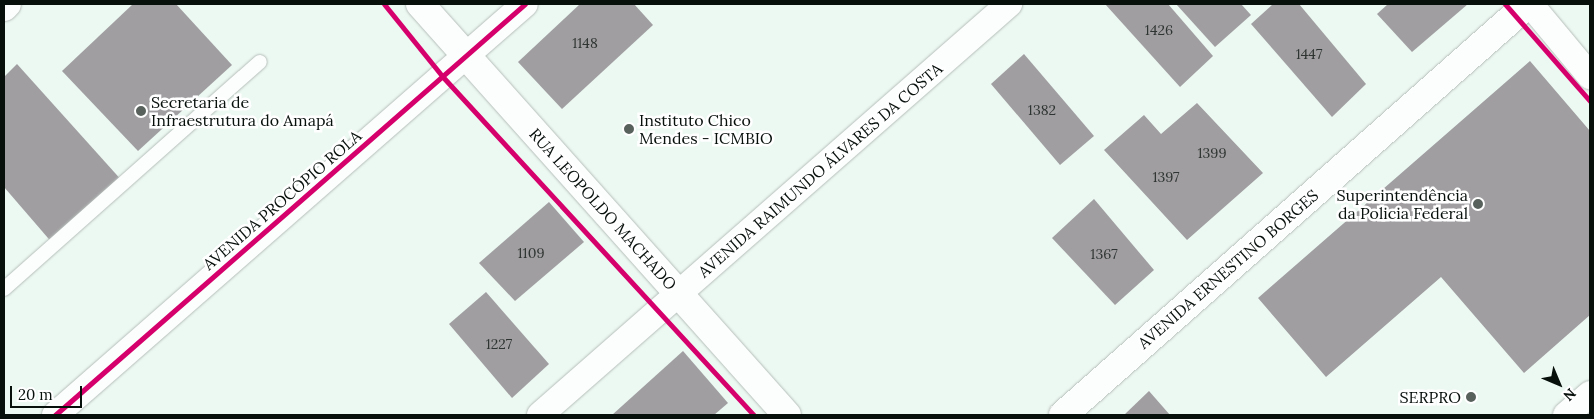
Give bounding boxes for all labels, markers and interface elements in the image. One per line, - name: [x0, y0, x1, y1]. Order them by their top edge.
- house number: 1426: [1145, 22, 1173, 38]
- house number: 1148: [572, 35, 598, 51]
- house number: 1447: [1296, 46, 1322, 62]
- street label: AVENIDA RAIMUNDO ÁLVARES DA COSTA: [694, 59, 946, 281]
- place label: Secretaria de Infraestrutura do Amapá: [151, 92, 334, 130]
- house number: 1382: [1028, 102, 1056, 118]
- marker: Secretaria de Infraestrutura do Amapá: [135, 105, 147, 117]
- place label: Instituto Chico Mendes - ICMBIO: [639, 110, 773, 148]
- marker: Instituto Chico Mendes - ICMBIO: [623, 123, 635, 135]
- street label: RUA LEOPOLDO MACHADO: [525, 124, 681, 294]
- street label: AVENIDA PROCÓPIO ROLA: [199, 126, 365, 274]
- house number: 1399: [1197, 145, 1227, 161]
- house number: 1397: [1152, 169, 1180, 185]
- street label: AVENIDA ERNESTINO BORGES: [1134, 185, 1322, 353]
- place label: Superintendência da Policia Federal: [1336, 185, 1468, 223]
- marker: Superintendência da Policia Federal: [1472, 198, 1484, 210]
- house number: 1109: [518, 245, 544, 261]
- house number: 1367: [1090, 246, 1118, 262]
- house number: 1227: [486, 336, 512, 352]
- north arrow: [1534, 359, 1584, 409]
- scale bar: [12, 376, 85, 408]
- text: N: [1559, 384, 1580, 405]
- text: 20 m: [18, 385, 53, 404]
- place label: SERPRO: [1400, 387, 1461, 407]
- marker: SERPRO: [1465, 391, 1477, 403]

